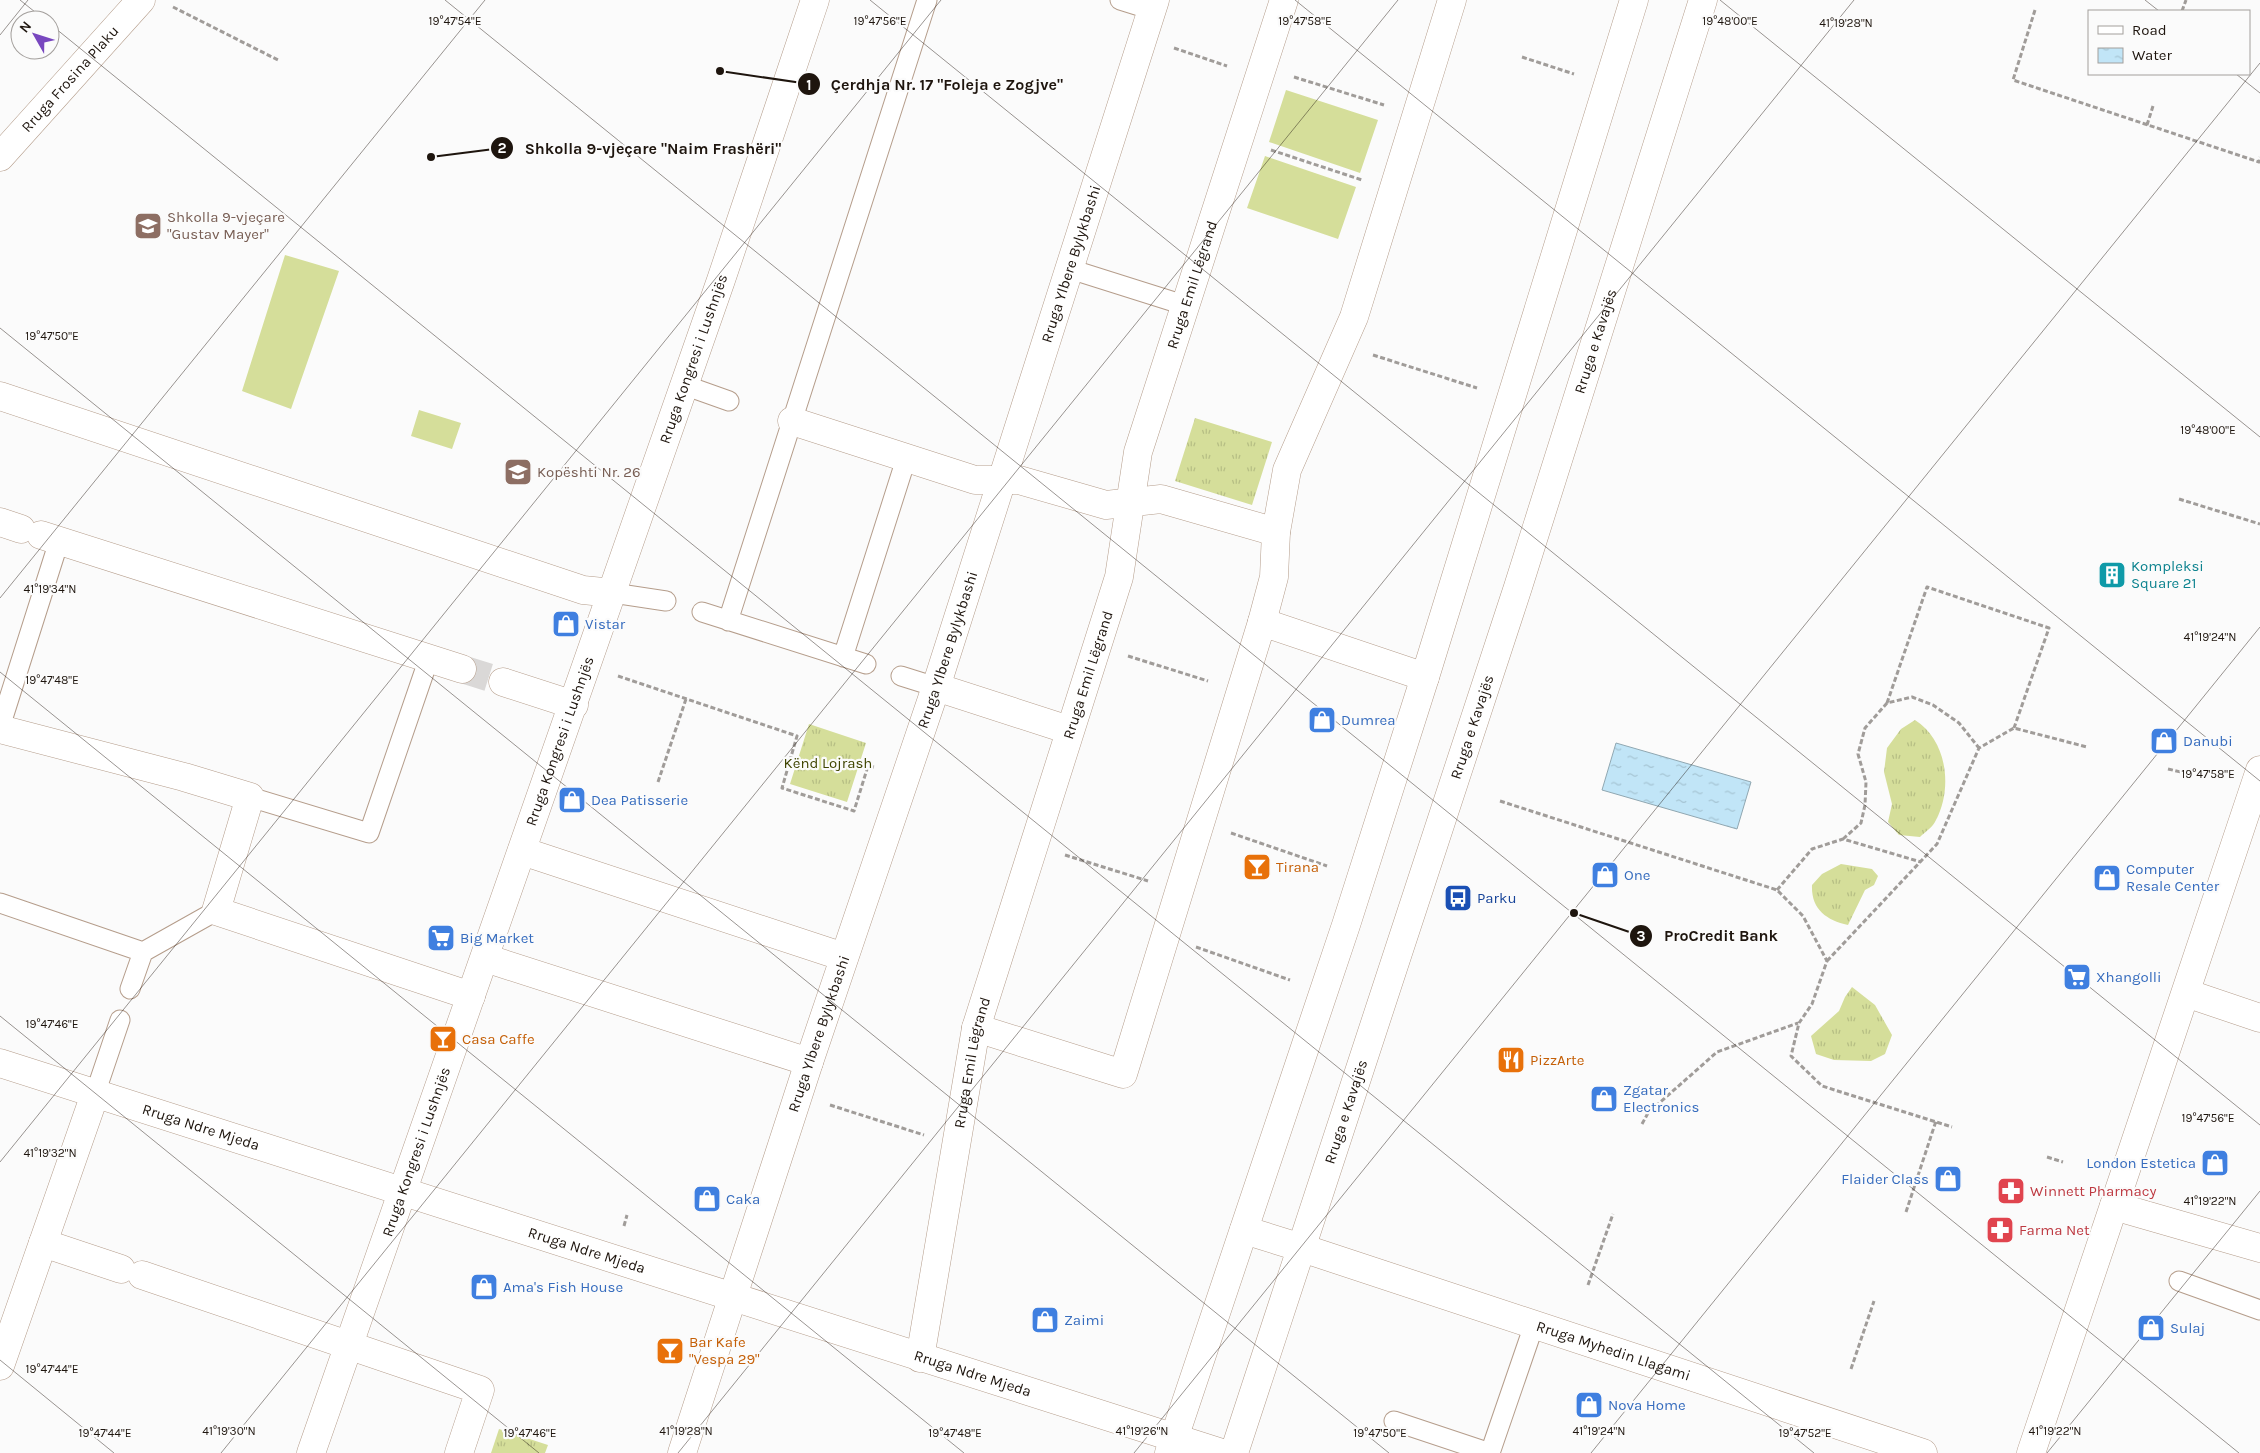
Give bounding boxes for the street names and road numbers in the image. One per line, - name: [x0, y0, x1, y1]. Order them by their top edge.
- street label: Rruga Frosina Plaku: [18, 22, 123, 136]
- street label: Rruga Ylbere Bylykbashi: [1037, 183, 1104, 345]
- street label: Rruga Emil Lëgrand: [1163, 218, 1221, 351]
- street label: Rruga Kongresi i Lushnjës: [655, 272, 731, 446]
- street label: Rruga e Kavajës: [1571, 287, 1620, 396]
- street label: Rruga Ylbere Bylykbashi: [914, 569, 981, 731]
- street label: Rruga Emil Lëgrand: [1059, 609, 1117, 741]
- street label: Rruga Kongresi i Lushnjës: [522, 654, 598, 828]
- street label: Rruga e Kavajës: [1447, 673, 1498, 782]
- street label: Rruga Ylbere Bylykbashi: [784, 953, 853, 1114]
- street label: Rruga Emil Lëgrand: [950, 995, 994, 1130]
- street label: Rruga e Kavajës: [1320, 1057, 1371, 1166]
- street label: Rruga Kongresi i Lushnjës: [378, 1065, 454, 1239]
- street label: Rruga Ndre Mjeda: [140, 1100, 262, 1154]
- street label: Rruga Ndre Mjeda: [526, 1223, 648, 1277]
- street label: Rruga Myhedin Llagami: [1534, 1317, 1693, 1385]
- street label: Rruga Ndre Mjeda: [912, 1346, 1034, 1401]

